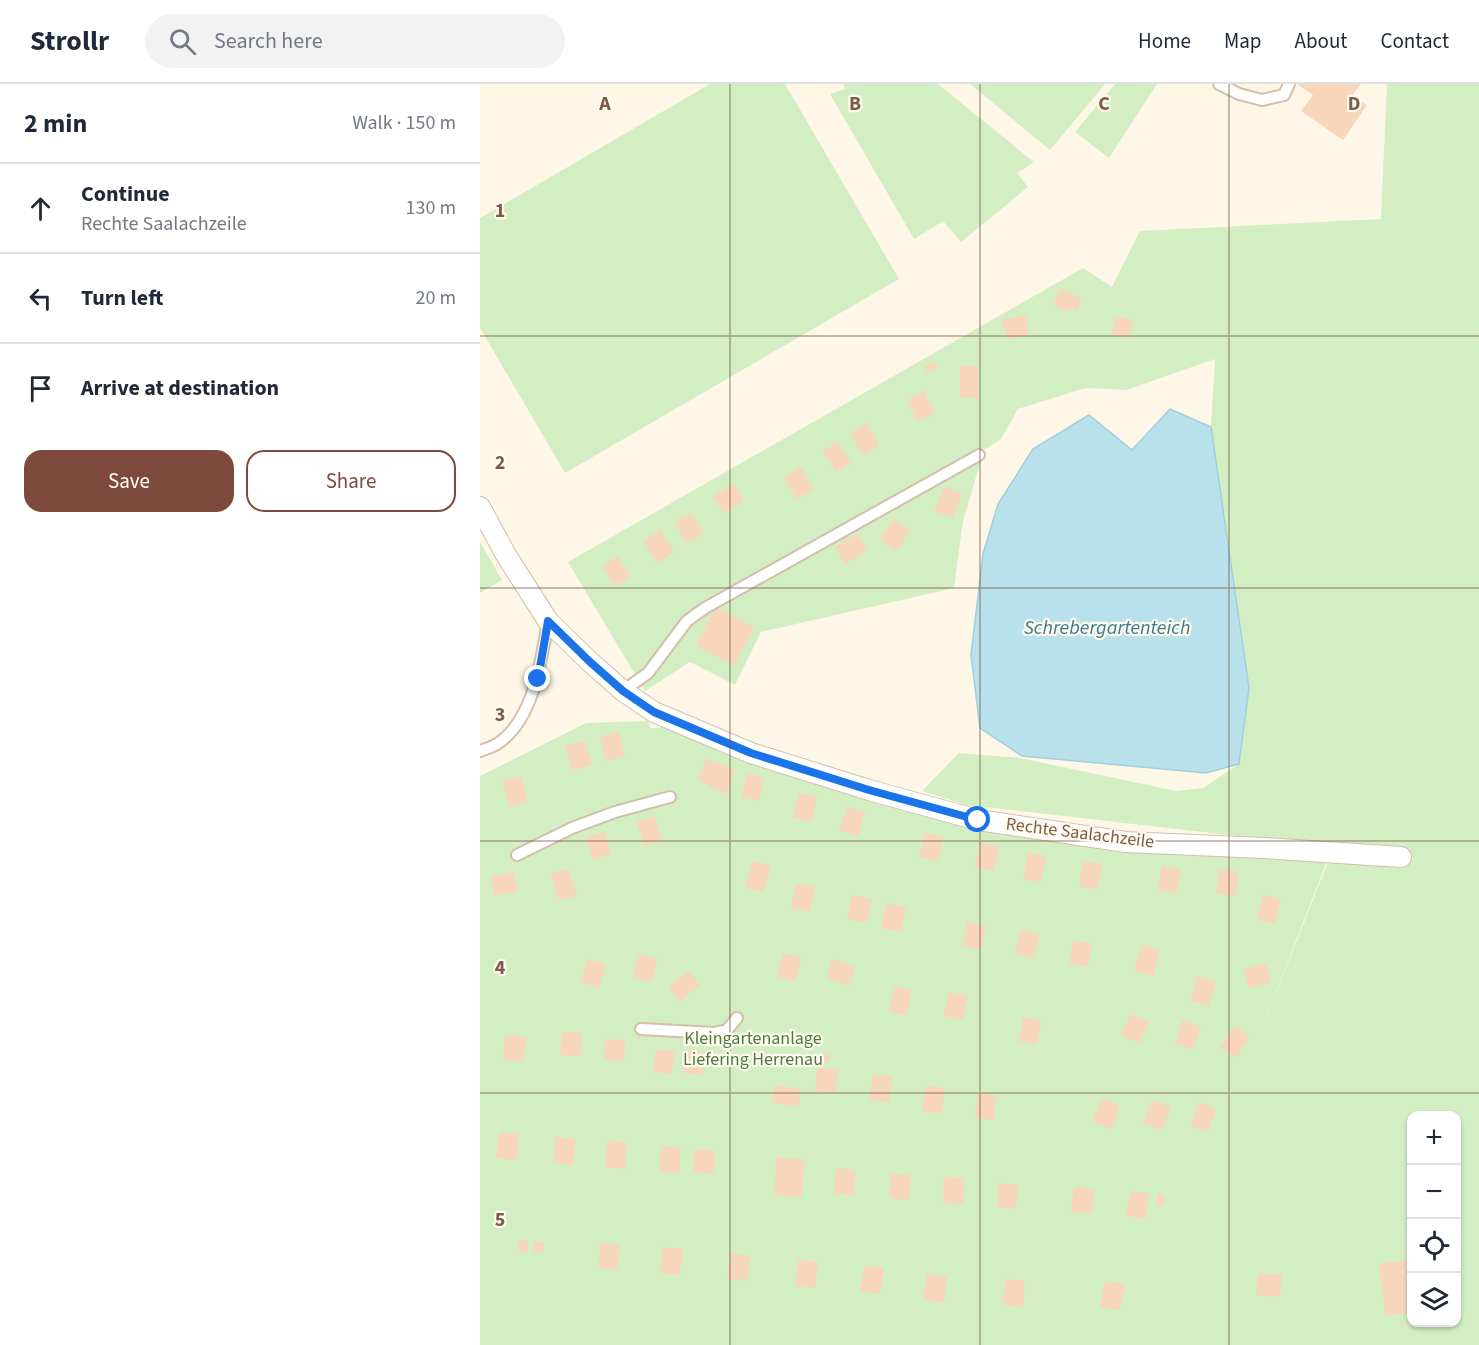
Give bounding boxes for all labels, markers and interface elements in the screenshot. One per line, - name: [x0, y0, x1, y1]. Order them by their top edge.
- search box: [145, 14, 565, 68]
- text: Strollr: [30, 21, 109, 61]
- icon: search: [166, 25, 199, 58]
- text: Search here: [214, 25, 323, 57]
- text: Home: [1138, 26, 1191, 56]
- text: Map: [1224, 26, 1262, 56]
- text: About: [1295, 26, 1347, 56]
- text: Contact: [1380, 26, 1449, 56]
- text: A: [598, 90, 611, 118]
- text: B: [849, 90, 861, 118]
- text: C: [1098, 90, 1110, 118]
- text: D: [1348, 90, 1360, 118]
- text: 2 min: [24, 105, 87, 142]
- text: Walk · 150 m: [352, 109, 456, 137]
- text: Continue: [81, 178, 170, 210]
- icon: ahead: [24, 192, 57, 225]
- text: 130 m: [406, 194, 456, 222]
- text: 1: [495, 197, 505, 225]
- text: Rechte Saalachzeile: [81, 210, 247, 238]
- icon: left: [24, 282, 57, 315]
- text: Turn left: [81, 282, 163, 314]
- text: 20 m: [416, 284, 456, 312]
- icon: arrive: [24, 372, 57, 405]
- text: Arrive at destination: [81, 372, 279, 404]
- text: 2: [495, 449, 505, 477]
- button: Save: [24, 450, 234, 512]
- button: Share: [246, 450, 456, 512]
- water label: Schrebergartenteich: [1024, 614, 1190, 642]
- route end: [524, 665, 550, 691]
- text: 3: [495, 701, 505, 729]
- route start: [964, 806, 990, 832]
- street label: Rechte Saalachzeile: [1004, 812, 1156, 855]
- text: 4: [495, 954, 506, 982]
- park label: Kleingartenanlage Liefering Herrenau: [683, 1026, 823, 1072]
- map controls: [1407, 1111, 1461, 1327]
- button: +: [1407, 1111, 1461, 1165]
- button: −: [1407, 1165, 1461, 1219]
- text: 5: [495, 1206, 505, 1234]
- button: locate: [1407, 1219, 1461, 1273]
- button: layers: [1407, 1273, 1461, 1327]

